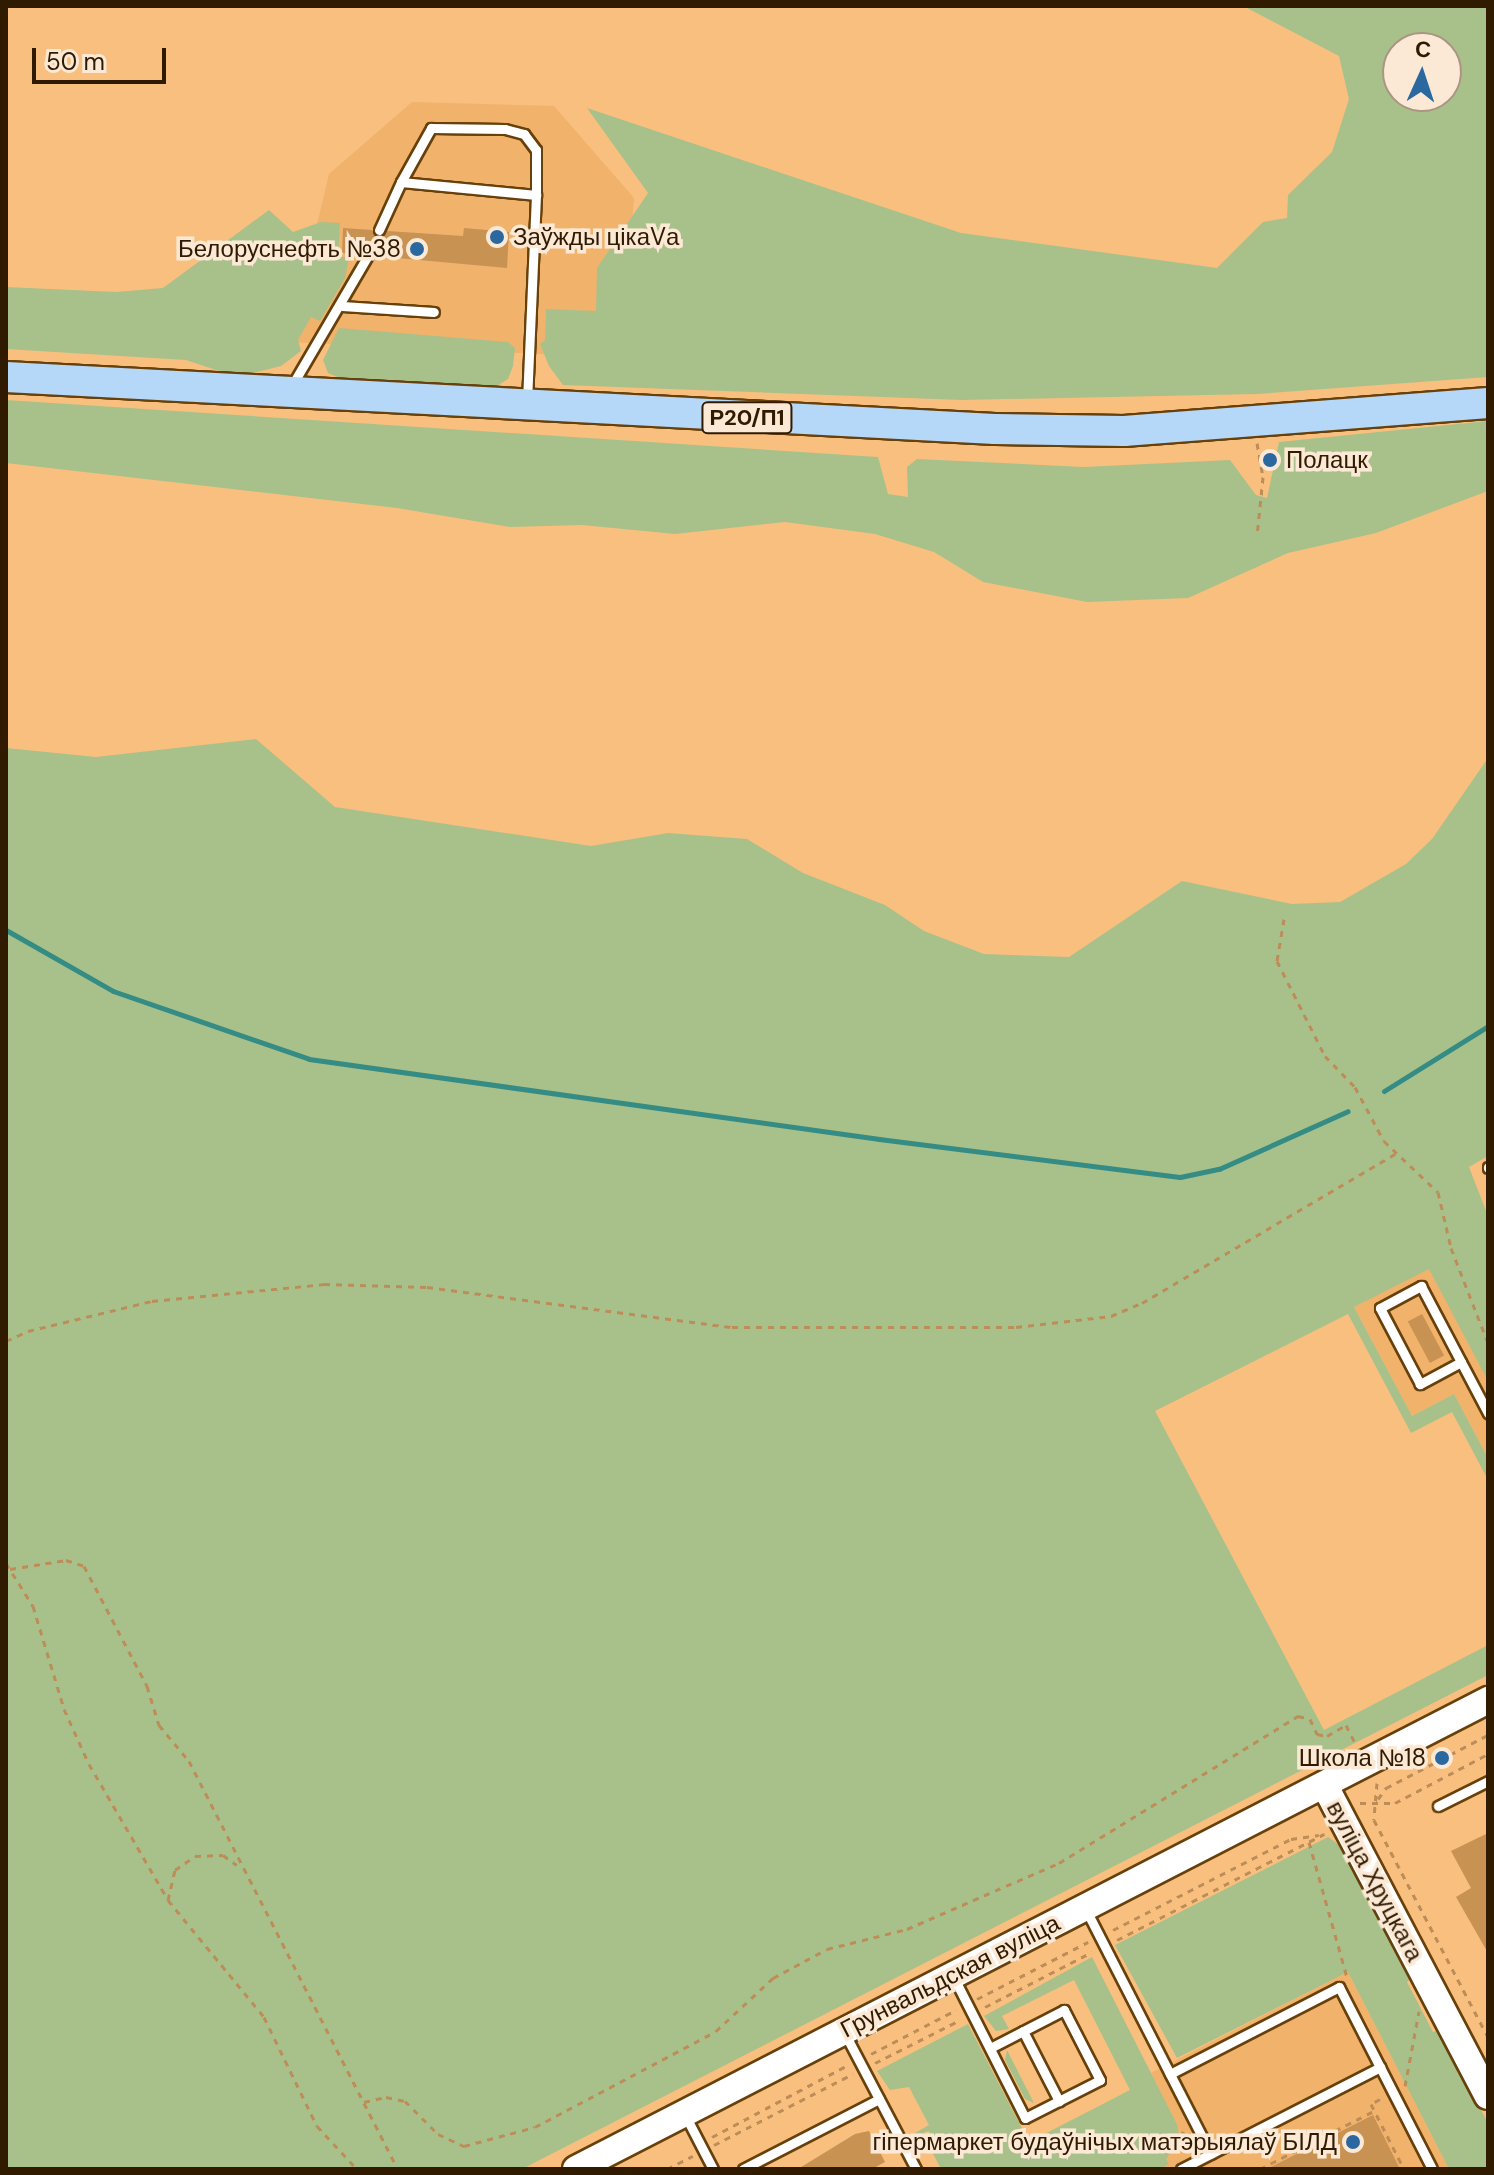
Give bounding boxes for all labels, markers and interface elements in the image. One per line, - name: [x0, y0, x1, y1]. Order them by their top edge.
- scale bar: [36, 32, 170, 82]
- north arrow: [1382, 32, 1462, 112]
- text: С: [1414, 35, 1432, 64]
- text: 50 m: [46, 46, 105, 77]
- place label: Заўжды цікаVа: [513, 223, 679, 251]
- marker: Заўжды цікаVа: [488, 228, 506, 246]
- place label: Белоруснефть №38: [178, 235, 401, 263]
- marker: Белоруснефть №38: [408, 240, 426, 258]
- road number: Р20/П1: [701, 400, 793, 436]
- place label: Полацк: [1286, 446, 1368, 474]
- marker: Полацк: [1261, 451, 1279, 469]
- place label: Школа №18: [1299, 1744, 1426, 1772]
- marker: Школа №18: [1433, 1749, 1451, 1767]
- street label: вуліца Хруцкага: [1321, 1796, 1429, 1966]
- street label: Грунвальдская вуліца: [836, 1908, 1064, 2044]
- place label: гіпермаркет будаўнічых матэрыялаў БІЛД: [873, 2128, 1337, 2156]
- marker: гіпермаркет будаўнічых матэрыялаў БІЛД: [1344, 2133, 1362, 2151]

